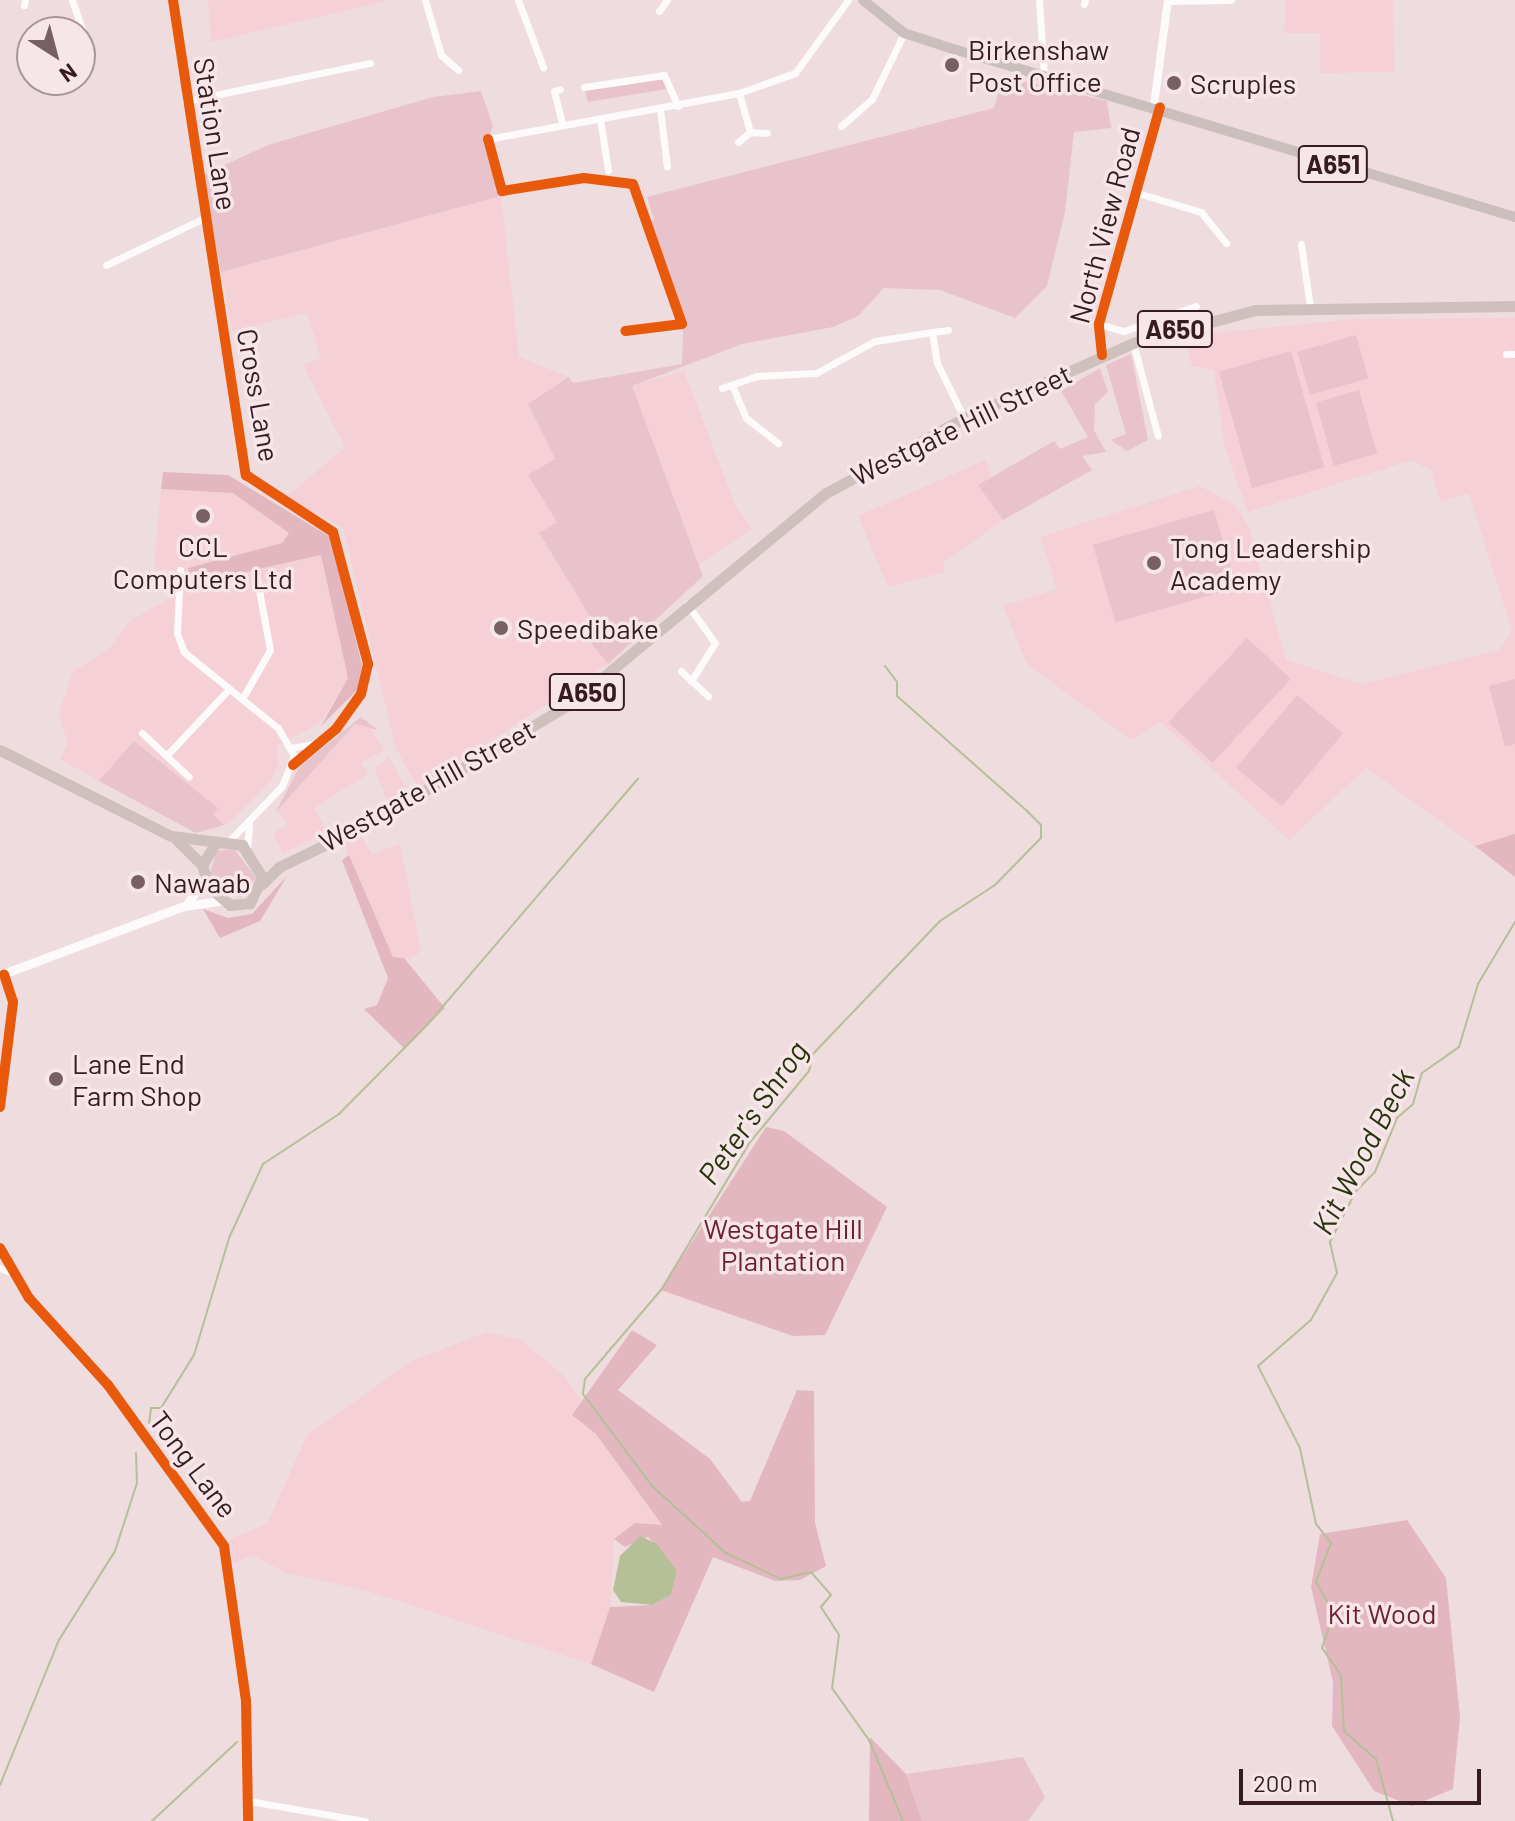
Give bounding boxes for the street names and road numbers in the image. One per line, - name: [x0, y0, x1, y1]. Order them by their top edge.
- street label: Station Lane: [187, 55, 245, 213]
- street label: North View Road: [1062, 123, 1146, 327]
- road number: A651: [1297, 142, 1369, 186]
- road number: A650: [1135, 307, 1215, 351]
- street label: Cross Lane: [231, 326, 287, 464]
- street label: Westgate Hill Street: [845, 356, 1077, 492]
- road number: A650: [547, 670, 627, 714]
- street label: Westgate Hill Street: [313, 712, 541, 858]
- street label: Tong Lane: [143, 1404, 245, 1524]

